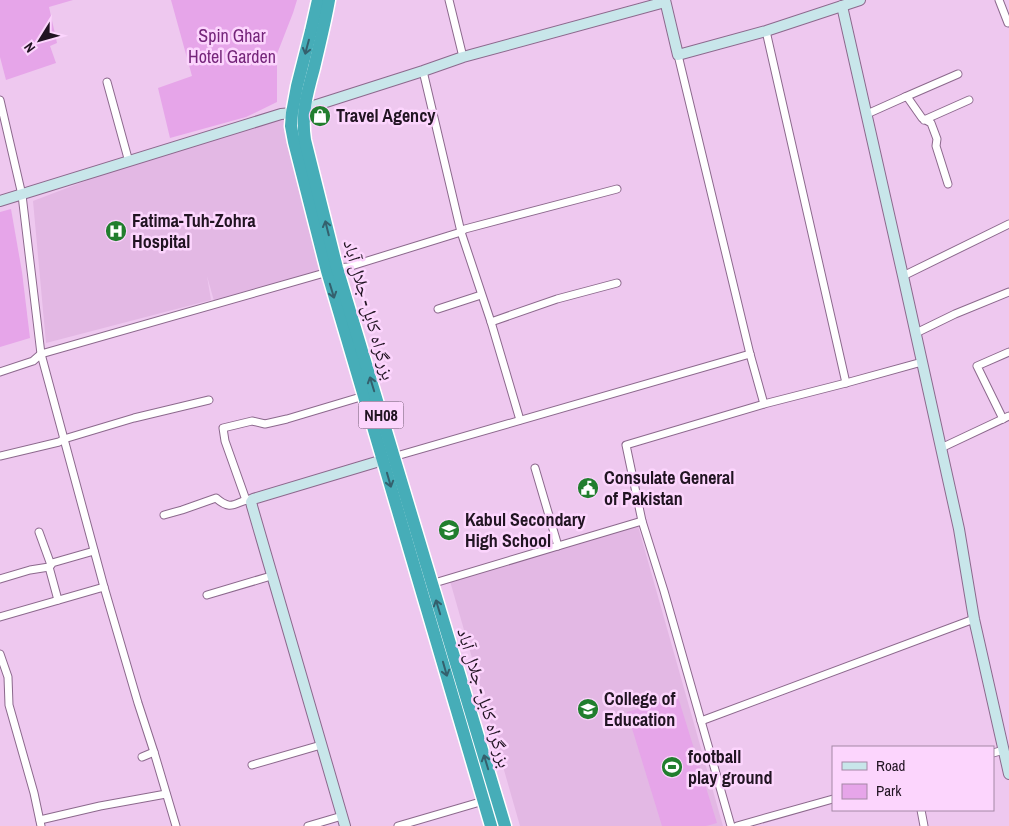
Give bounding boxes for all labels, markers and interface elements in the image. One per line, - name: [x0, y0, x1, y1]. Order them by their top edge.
- north arrow: [15, 15, 65, 65]
- park label: Spin Ghar Hotel Garden: [188, 23, 276, 69]
- text: N: [20, 39, 39, 57]
- one-way arrow: [302, 39, 311, 55]
- place label: Travel Agency: [336, 103, 436, 128]
- shop icon: Travel Agency: [308, 104, 332, 128]
- place label: Fatima-Tuh-Zohra Hospital: [132, 208, 256, 254]
- hospital icon: Fatima-Tuh-Zohra Hospital: [104, 219, 128, 243]
- one-way arrow: [322, 221, 331, 237]
- street label: بزرگراه کابل- جلال آباد: [338, 237, 401, 383]
- one-way arrow: [328, 282, 338, 298]
- one-way arrow: [366, 377, 376, 393]
- road number: NH08: [358, 402, 404, 428]
- place label: Consulate General of Pakistan: [604, 465, 734, 511]
- one-way arrow: [385, 471, 395, 487]
- public building icon: Consulate General of Pakistan: [576, 476, 600, 500]
- place label: Kabul Secondary High School: [465, 507, 586, 553]
- school or university icon: Kabul Secondary High School: [437, 518, 461, 542]
- one-way arrow: [433, 599, 443, 615]
- street label: بزرگراه کابل- جلال آباد: [451, 625, 518, 771]
- one-way arrow: [441, 661, 450, 677]
- place label: College of Education: [604, 686, 675, 732]
- school or university icon: College of Education: [576, 697, 600, 721]
- place label: football play ground: [688, 744, 772, 790]
- legend: [832, 746, 994, 811]
- one-way arrow: [480, 755, 490, 771]
- sports icon: football play ground: [660, 755, 684, 779]
- text: Road: [876, 755, 905, 776]
- text: Park: [876, 780, 902, 801]

